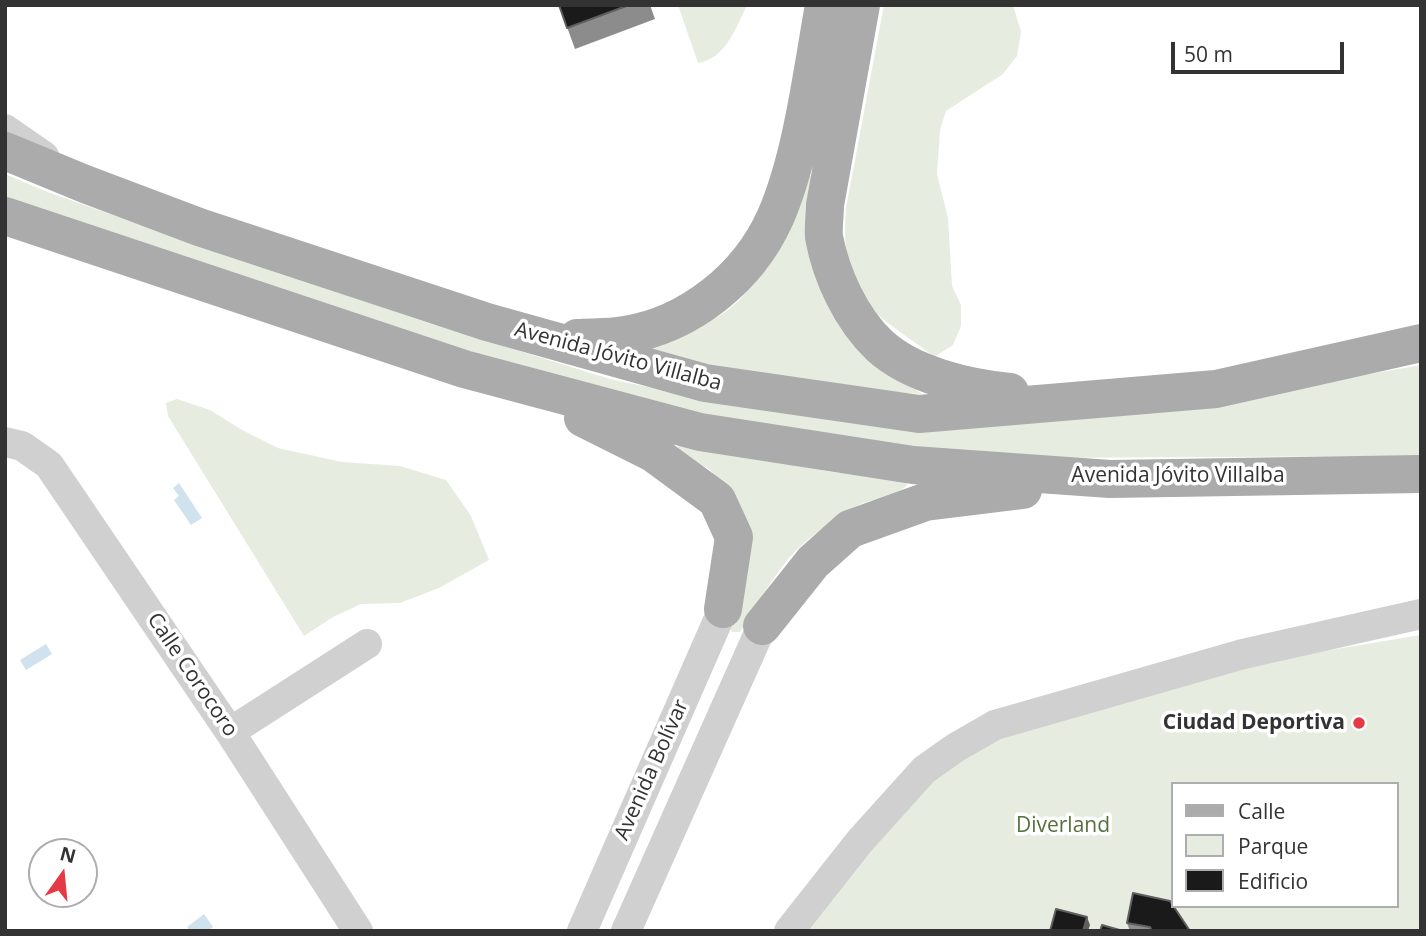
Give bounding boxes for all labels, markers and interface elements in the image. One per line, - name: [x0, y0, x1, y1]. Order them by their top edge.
- scale bar: [1174, 28, 1347, 72]
- text: 50 m: [1184, 40, 1233, 68]
- street label: Avenida Jóvito Villalba: [512, 317, 724, 397]
- street label: Avenida Jóvito Villalba: [1071, 463, 1285, 489]
- street label: Calle Corocoro: [141, 608, 243, 742]
- street label: Avenida Bolívar: [610, 696, 694, 844]
- place label: Ciudad Deportiva: [1163, 710, 1345, 736]
- marker: Ciudad Deportiva: [1351, 715, 1367, 731]
- legend: [1170, 782, 1398, 908]
- text: Calle: [1238, 797, 1285, 825]
- park label: Diverland: [1016, 813, 1110, 839]
- text: Parque: [1238, 832, 1308, 860]
- north arrow: [28, 838, 98, 908]
- text: N: [57, 840, 79, 869]
- text: Edificio: [1238, 867, 1308, 895]

